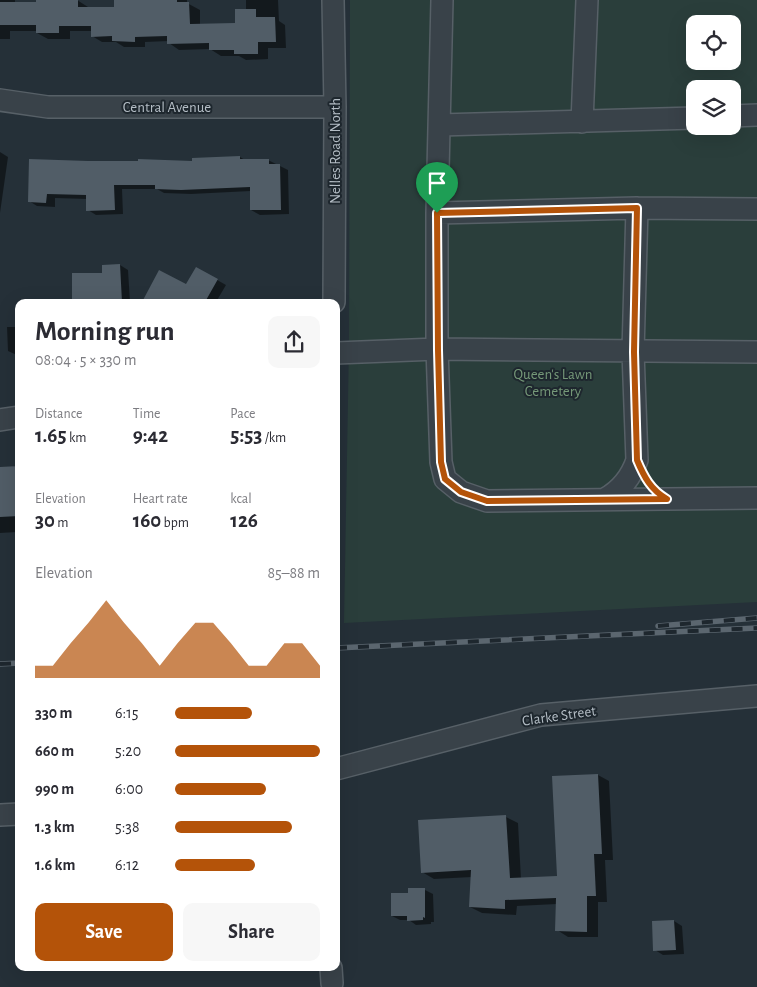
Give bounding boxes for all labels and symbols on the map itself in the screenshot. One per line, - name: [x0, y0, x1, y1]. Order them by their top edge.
- street label: Nelles Road North: [328, 98, 343, 204]
- street label: Central Avenue: [123, 100, 211, 115]
- pin: [416, 162, 458, 213]
- park label: Queen's Lawn Cemetery: [513, 367, 593, 399]
- street label: Clarke Street: [521, 703, 597, 729]

